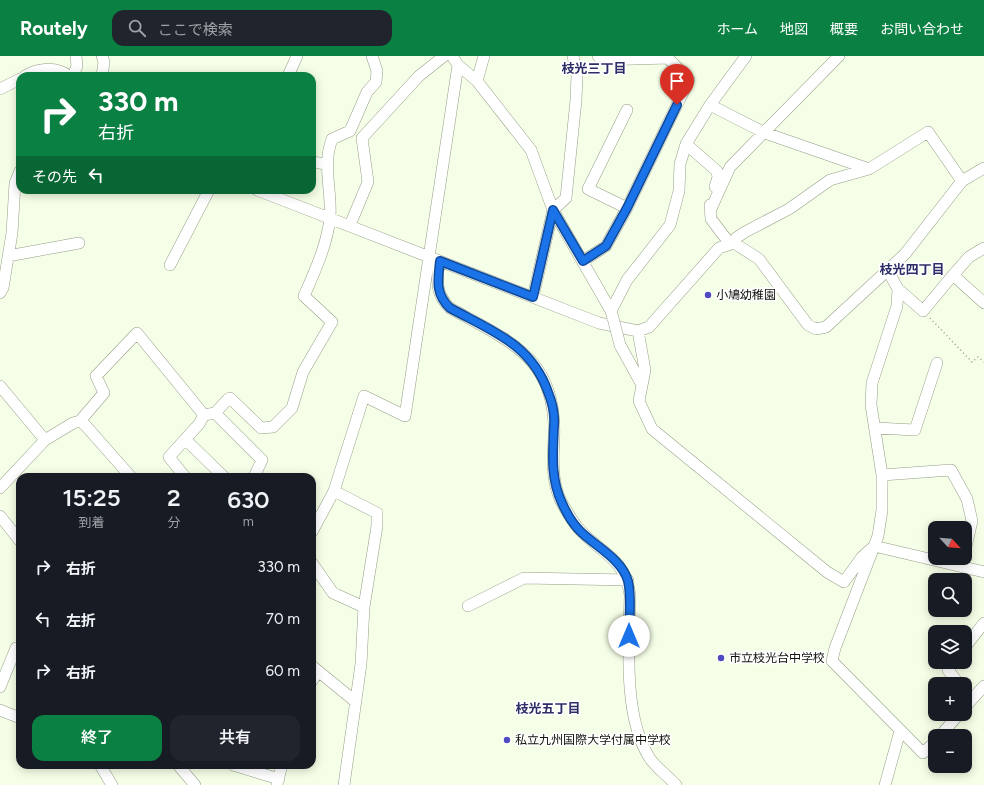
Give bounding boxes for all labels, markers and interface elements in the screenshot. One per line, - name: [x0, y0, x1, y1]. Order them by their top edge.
- search box: [112, 10, 392, 46]
- text: Routely: [20, 17, 88, 40]
- icon: search: [126, 17, 148, 39]
- text: ここで検索: [158, 21, 233, 39]
- text: ホーム: [716, 21, 758, 38]
- text: 地図: [780, 21, 808, 38]
- text: 概要: [830, 21, 858, 38]
- text: お問い合わせ: [880, 21, 964, 38]
- district label: 枝光三丁目: [561, 61, 627, 76]
- pin: [660, 64, 694, 105]
- icon: arrive: [666, 70, 688, 92]
- text: 330 m: [98, 84, 178, 118]
- icon: right: [32, 88, 84, 140]
- text: 右折: [98, 122, 134, 144]
- icon: left: [85, 164, 107, 186]
- text: その先: [32, 168, 77, 186]
- district label: 枝光四丁目: [879, 262, 945, 277]
- place label: 小鳩幼稚園: [716, 288, 776, 302]
- marker: 小鳩幼稚園: [703, 290, 713, 300]
- text: 15:25: [62, 483, 121, 512]
- text: 2: [167, 483, 181, 512]
- text: 630: [227, 485, 270, 514]
- text: m: [243, 514, 254, 529]
- text: 到着: [79, 515, 105, 530]
- text: 分: [167, 515, 180, 530]
- north arrow: [928, 521, 972, 565]
- map controls: [928, 521, 972, 773]
- icon: right: [32, 556, 54, 578]
- text: 330 m: [258, 558, 300, 576]
- text: 右折: [66, 560, 96, 578]
- button: search: [928, 573, 972, 617]
- icon: left: [32, 608, 54, 630]
- text: 70 m: [266, 610, 300, 628]
- text: 左折: [66, 612, 96, 630]
- position arrow: [608, 615, 650, 657]
- button: layers: [928, 625, 972, 669]
- place label: 市立枝光台中学校: [729, 651, 825, 665]
- marker: 市立枝光台中学校: [716, 653, 726, 663]
- icon: right: [32, 660, 54, 682]
- text: 60 m: [265, 662, 300, 680]
- text: 右折: [66, 664, 96, 682]
- button: +: [928, 677, 972, 721]
- district label: 枝光五丁目: [515, 701, 581, 716]
- button: 終了: [32, 715, 162, 761]
- button: 共有: [170, 715, 300, 761]
- button: −: [928, 729, 972, 773]
- place label: 私立九州国際大学付属中学校: [515, 733, 671, 747]
- marker: 私立九州国際大学付属中学校: [502, 735, 512, 745]

